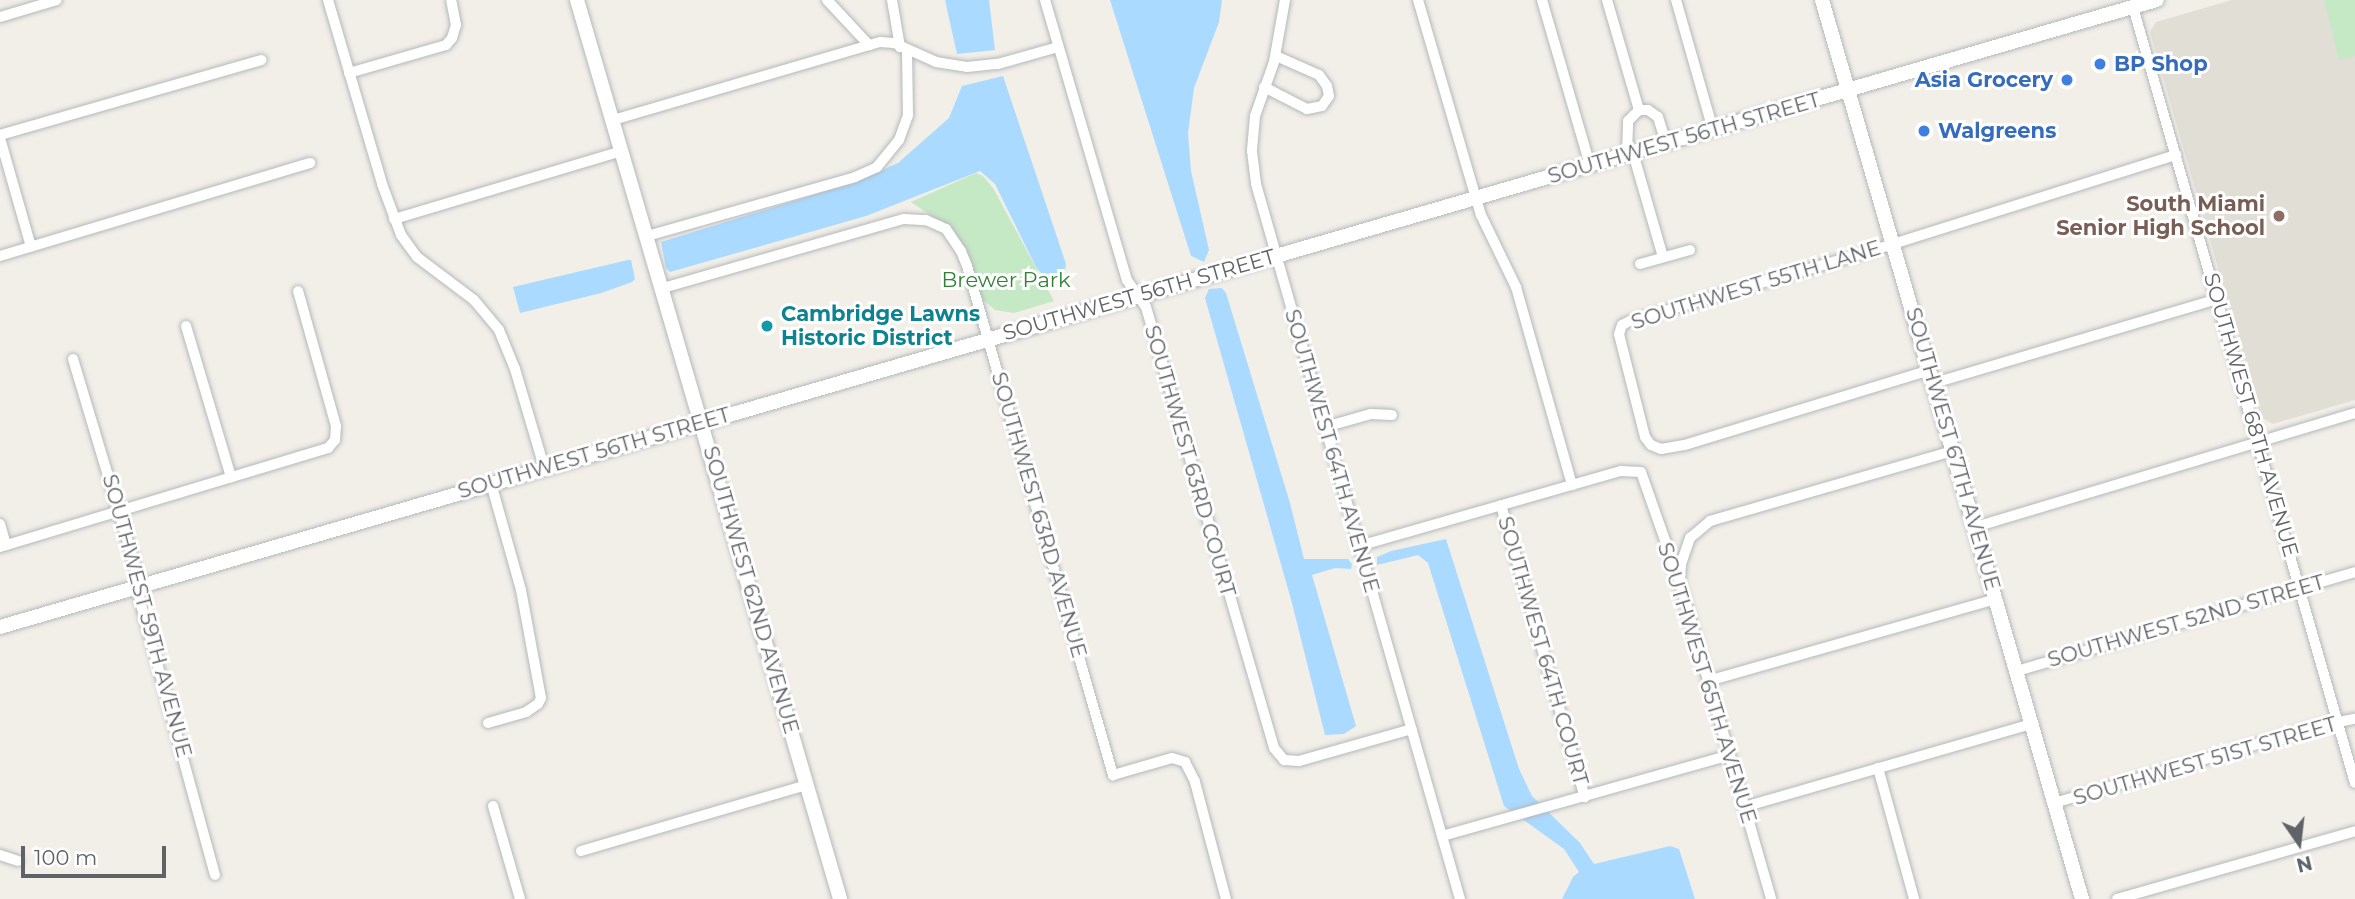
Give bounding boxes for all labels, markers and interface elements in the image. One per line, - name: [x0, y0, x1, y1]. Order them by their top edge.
- place label: BP Shop: [2114, 51, 2208, 77]
- marker: BP Shop: [2092, 56, 2108, 72]
- place label: Asia Grocery: [1915, 67, 2053, 93]
- marker: Asia Grocery: [2059, 72, 2075, 88]
- street label: SOUTHWEST 56TH STREET: [1545, 87, 1823, 189]
- place label: Walgreens: [1938, 118, 2056, 144]
- marker: Walgreens: [1916, 123, 1932, 139]
- place label: South Miami Senior High School: [2056, 191, 2265, 241]
- marker: South Miami Senior High School: [2271, 208, 2287, 224]
- street label: SOUTHWEST 55TH LANE: [1628, 235, 1884, 335]
- street label: SOUTHWEST 56TH STREET: [1000, 244, 1278, 346]
- park label: Brewer Park: [941, 267, 1071, 293]
- street label: SOUTHWEST 68TH AVENUE: [2198, 270, 2304, 560]
- place label: Cambridge Lawns Historic District: [781, 301, 980, 351]
- street label: SOUTHWEST 67TH AVENUE: [1900, 305, 2006, 593]
- street label: SOUTHWEST 64TH AVENUE: [1279, 306, 1385, 596]
- marker: Cambridge Lawns Historic District: [759, 318, 775, 334]
- street label: SOUTHWEST 63RD COURT: [1139, 322, 1241, 600]
- street label: SOUTHWEST 63RD AVENUE: [986, 369, 1092, 661]
- street label: SOUTHWEST 56TH STREET: [455, 402, 733, 504]
- street label: SOUTHWEST 62ND AVENUE: [698, 443, 804, 737]
- street label: SOUTHWEST 59TH AVENUE: [97, 472, 197, 760]
- street label: SOUTHWEST 64TH COURT: [1492, 514, 1594, 788]
- street label: SOUTHWEST 65TH AVENUE: [1652, 539, 1762, 827]
- street label: SOUTHWEST 52ND STREET: [2045, 569, 2327, 673]
- street label: SOUTHWEST 51ST STREET: [2070, 711, 2340, 811]
- north arrow: [2264, 808, 2334, 878]
- scale bar: [24, 832, 170, 876]
- text: 100 m: [34, 845, 97, 870]
- text: N: [2294, 851, 2314, 877]

